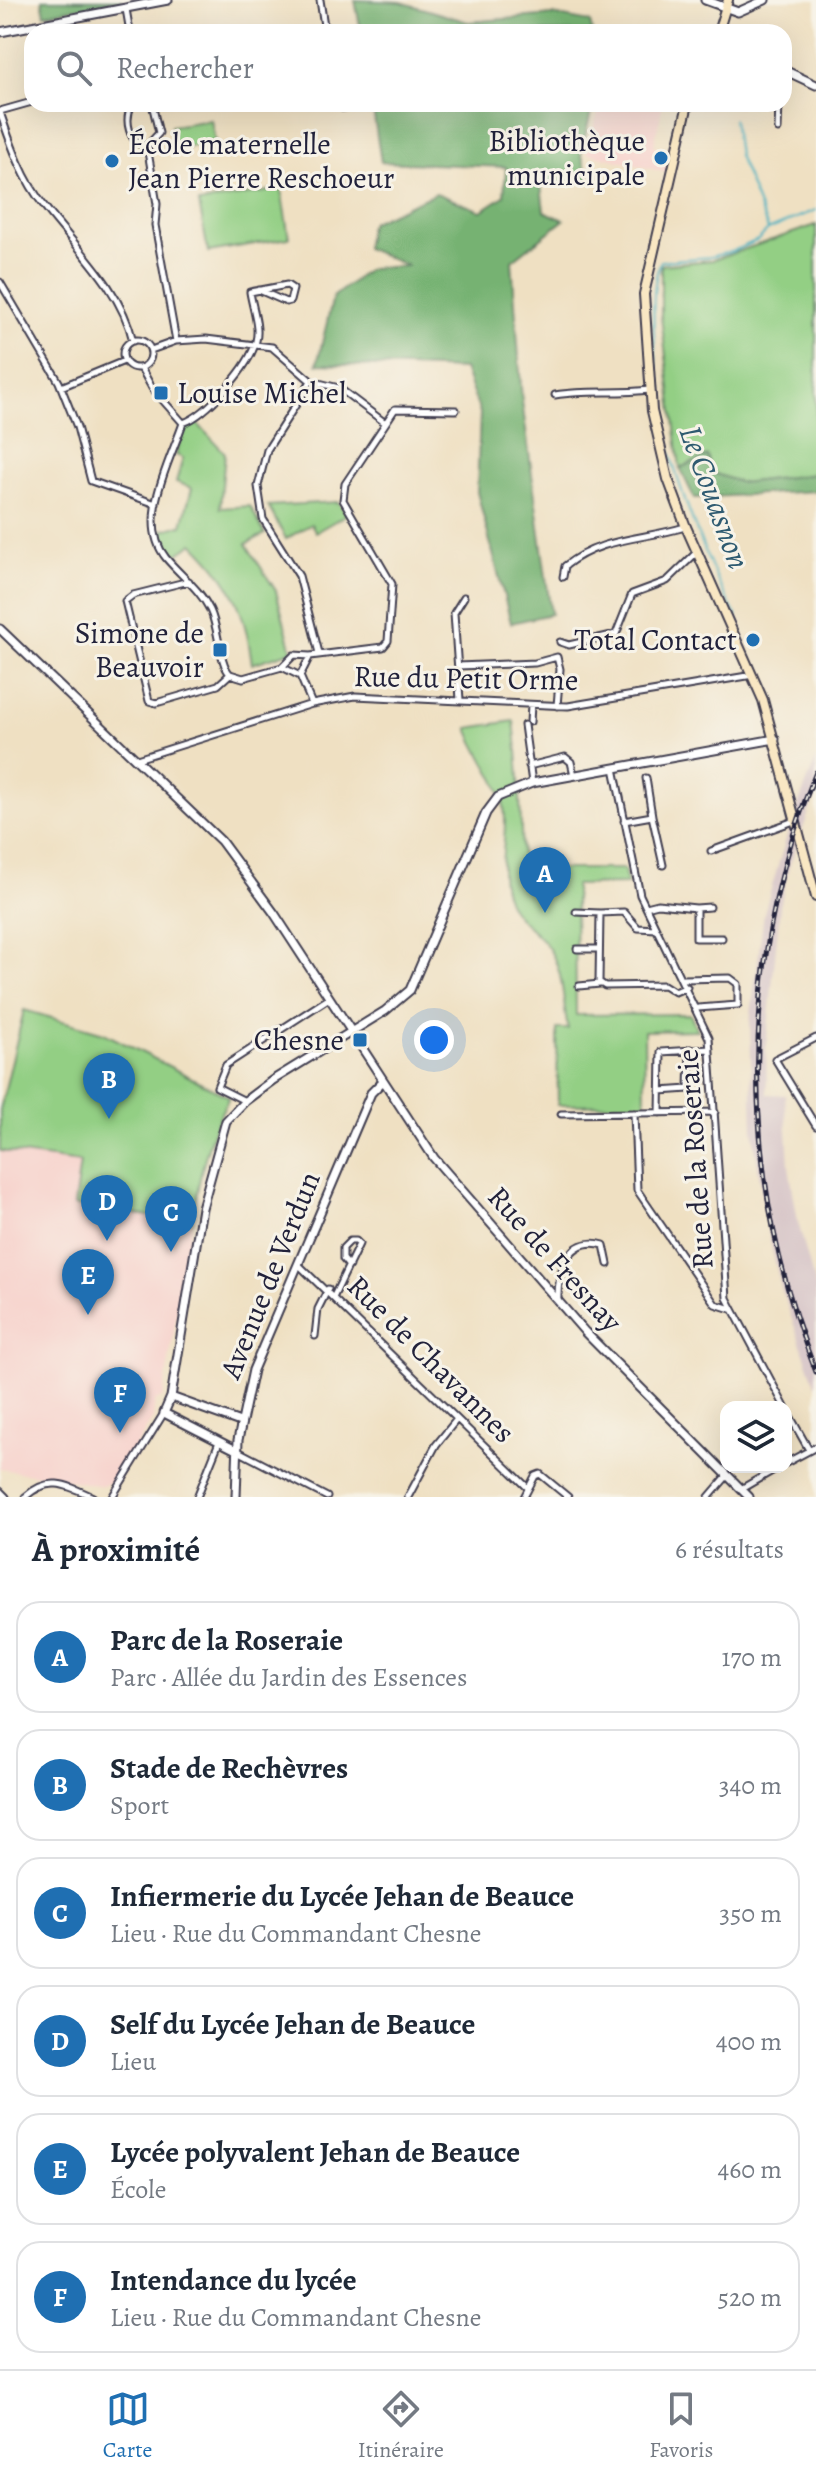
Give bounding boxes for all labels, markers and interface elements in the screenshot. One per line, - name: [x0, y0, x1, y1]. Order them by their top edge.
- search box: [24, 24, 792, 112]
- icon: search: [52, 46, 96, 90]
- text: Rechercher: [116, 48, 254, 88]
- place label: Bibliothèque municipale: [488, 121, 645, 195]
- place label: École maternelle Jean Pierre Reschoeur: [128, 124, 394, 198]
- marker: Bibliothèque municipale: [652, 149, 670, 167]
- marker: École maternelle Jean Pierre Reschoeur: [103, 152, 121, 170]
- place label: Louise Michel: [177, 373, 346, 413]
- marker: Louise Michel: [152, 384, 170, 402]
- water label: Le Couasnon: [669, 419, 761, 575]
- place label: Simone de Beauvoir: [75, 613, 204, 687]
- place label: Total Contact: [574, 620, 737, 660]
- marker: Total Contact: [744, 631, 762, 649]
- marker: Simone de Beauvoir: [211, 641, 229, 659]
- street label: Rue du Petit Orme: [353, 656, 579, 700]
- pin: A: [519, 847, 571, 913]
- place label: Chesne: [254, 1020, 344, 1060]
- your location: [414, 1020, 454, 1060]
- marker: Chesne: [351, 1031, 369, 1049]
- street label: Rue de la Roseraie: [667, 1048, 723, 1270]
- pin: B: [83, 1053, 135, 1119]
- street label: Avenue de Verdun: [210, 1165, 330, 1386]
- pin: D: [81, 1175, 133, 1241]
- street label: Rue de Fresnay: [479, 1178, 632, 1341]
- pin: C: [145, 1186, 197, 1252]
- pin: E: [62, 1249, 114, 1315]
- street label: Rue de Chavannes: [338, 1266, 524, 1452]
- pin: F: [94, 1367, 146, 1433]
- map controls: [720, 1401, 792, 1473]
- button: layers: [720, 1401, 792, 1473]
- text: À proximité: [32, 1526, 200, 1573]
- text: 6 résultats: [675, 1532, 784, 1567]
- text: Parc de la Roseraie: [110, 1620, 343, 1660]
- text: A: [52, 1640, 68, 1675]
- text: 170 m: [722, 1640, 782, 1675]
- text: Parc · Allée du Jardin des Essences: [110, 1660, 467, 1695]
- text: Stade de Rechèvres: [110, 1748, 348, 1788]
- text: B: [52, 1768, 68, 1803]
- text: 340 m: [719, 1768, 782, 1803]
- text: Sport: [110, 1788, 169, 1823]
- text: Infiermerie du Lycée Jehan de Beauce: [110, 1876, 574, 1916]
- text: C: [52, 1896, 68, 1931]
- text: 350 m: [719, 1896, 782, 1931]
- text: Lieu · Rue du Commandant Chesne: [110, 1916, 481, 1951]
- text: Self du Lycée Jehan de Beauce: [110, 2004, 475, 2044]
- text: D: [51, 2024, 69, 2059]
- text: 400 m: [716, 2024, 782, 2059]
- text: Lieu: [110, 2044, 156, 2079]
- text: Lycée polyvalent Jehan de Beauce: [110, 2132, 520, 2172]
- text: E: [52, 2152, 68, 2187]
- text: 460 m: [718, 2152, 782, 2187]
- text: École: [110, 2172, 166, 2207]
- text: Intendance du lycée: [110, 2260, 357, 2300]
- text: F: [53, 2280, 67, 2315]
- text: 520 m: [718, 2280, 782, 2315]
- text: Lieu · Rue du Commandant Chesne: [110, 2300, 481, 2335]
- tab: Carte: [103, 2387, 152, 2465]
- tab: Itinéraire: [358, 2387, 444, 2465]
- tab: Favoris: [649, 2387, 713, 2465]

